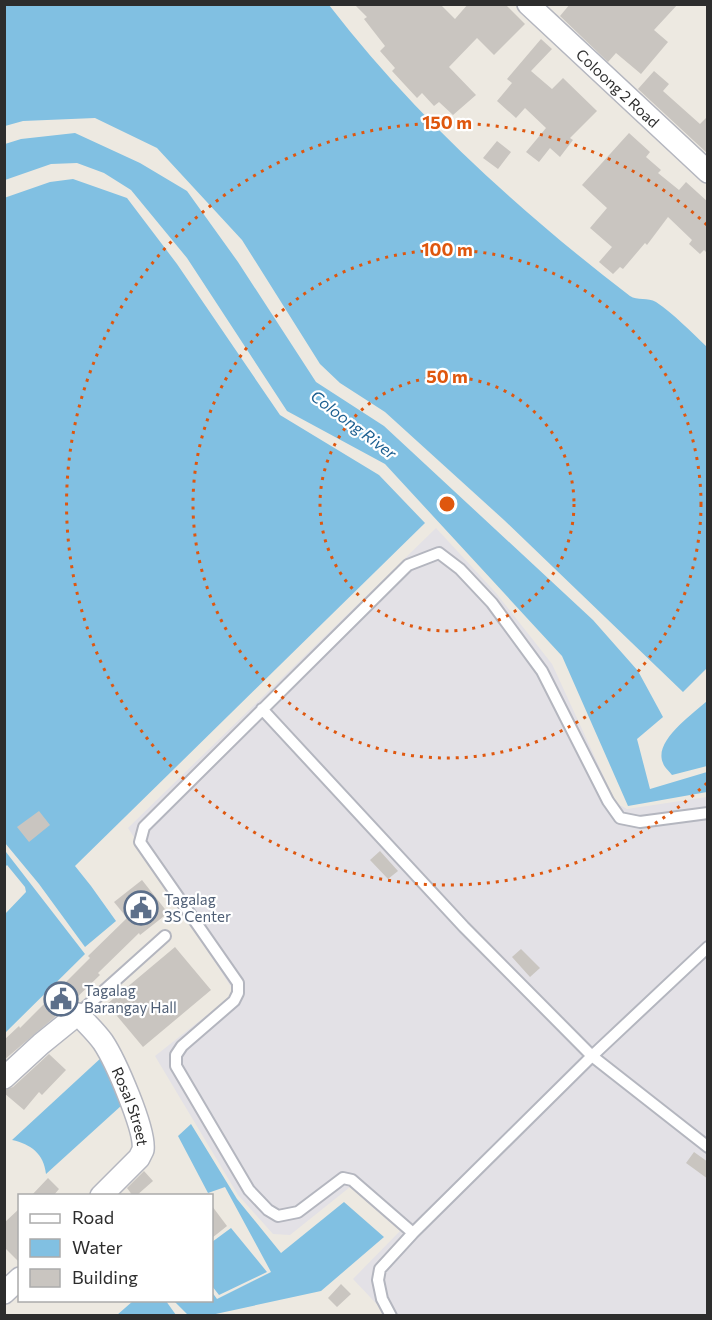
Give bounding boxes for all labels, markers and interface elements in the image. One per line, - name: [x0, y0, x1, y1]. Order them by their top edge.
- street label: Coloong 2 Road: [573, 45, 663, 131]
- text: 150 m: [422, 111, 472, 133]
- text: 100 m: [421, 238, 473, 260]
- text: 50 m: [426, 365, 468, 387]
- water label: Coloong River: [307, 386, 401, 463]
- centre of rings: [437, 494, 457, 514]
- public building icon: Tagalag 3S Center: [123, 890, 159, 926]
- place label: Tagalag 3S Center: [164, 890, 231, 925]
- public building icon: Tagalag Barangay Hall: [43, 981, 79, 1017]
- place label: Tagalag Barangay Hall: [84, 981, 177, 1016]
- street label: Rosal Street: [109, 1064, 152, 1147]
- legend: [18, 1194, 213, 1302]
- text: Road: [72, 1206, 114, 1228]
- text: Water: [72, 1236, 123, 1258]
- text: Building: [72, 1266, 138, 1288]

